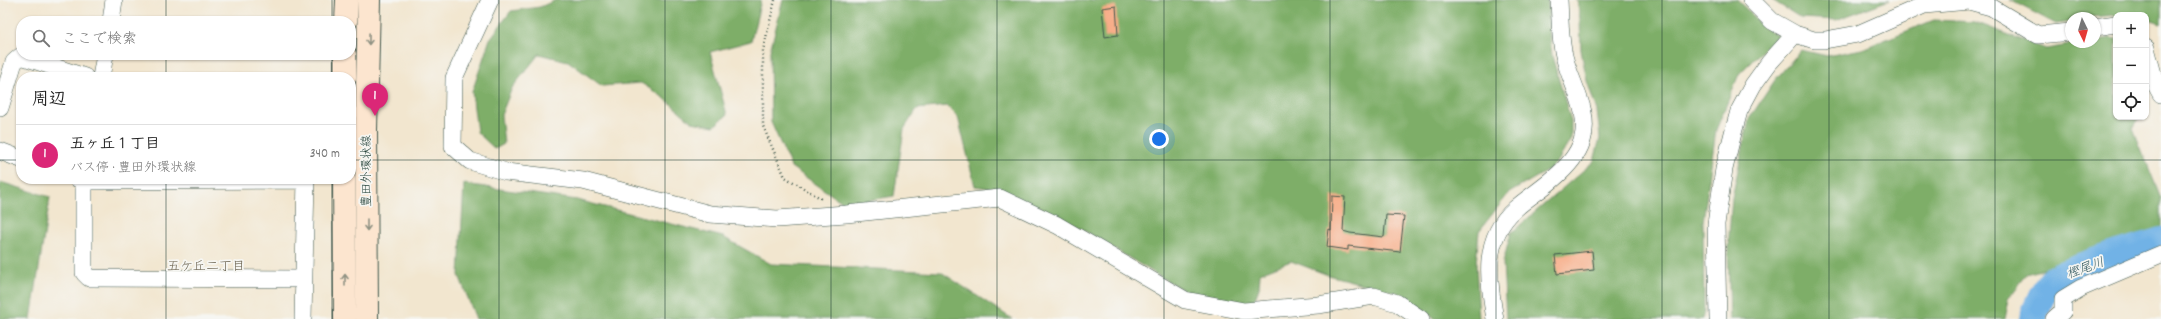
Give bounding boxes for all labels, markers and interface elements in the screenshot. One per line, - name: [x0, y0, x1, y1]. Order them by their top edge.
- north arrow: [2065, 12, 2101, 48]
- map controls: [2113, 12, 2149, 120]
- button: +: [2113, 12, 2149, 48]
- search box: [16, 16, 356, 60]
- icon: search: [30, 27, 52, 49]
- text: ここで検索: [62, 29, 137, 51]
- one-way arrow: [365, 32, 373, 45]
- button: −: [2113, 48, 2149, 84]
- pin: 1: [362, 83, 388, 116]
- button: locate: [2113, 84, 2149, 120]
- text: 周辺: [32, 89, 66, 113]
- your location: [1149, 129, 1169, 149]
- text: 五ヶ丘１丁目: [70, 134, 160, 156]
- street label: 豊田外環状線: [359, 135, 376, 207]
- text: 1: [44, 145, 46, 164]
- text: 340 m: [310, 145, 340, 164]
- text: バス停 · 豊田外環状線: [70, 159, 196, 178]
- one-way arrow: [363, 218, 371, 231]
- water label: 樫尾川: [2064, 254, 2107, 285]
- district label: 五ケ丘二丁目: [167, 258, 245, 277]
- one-way arrow: [341, 274, 349, 287]

